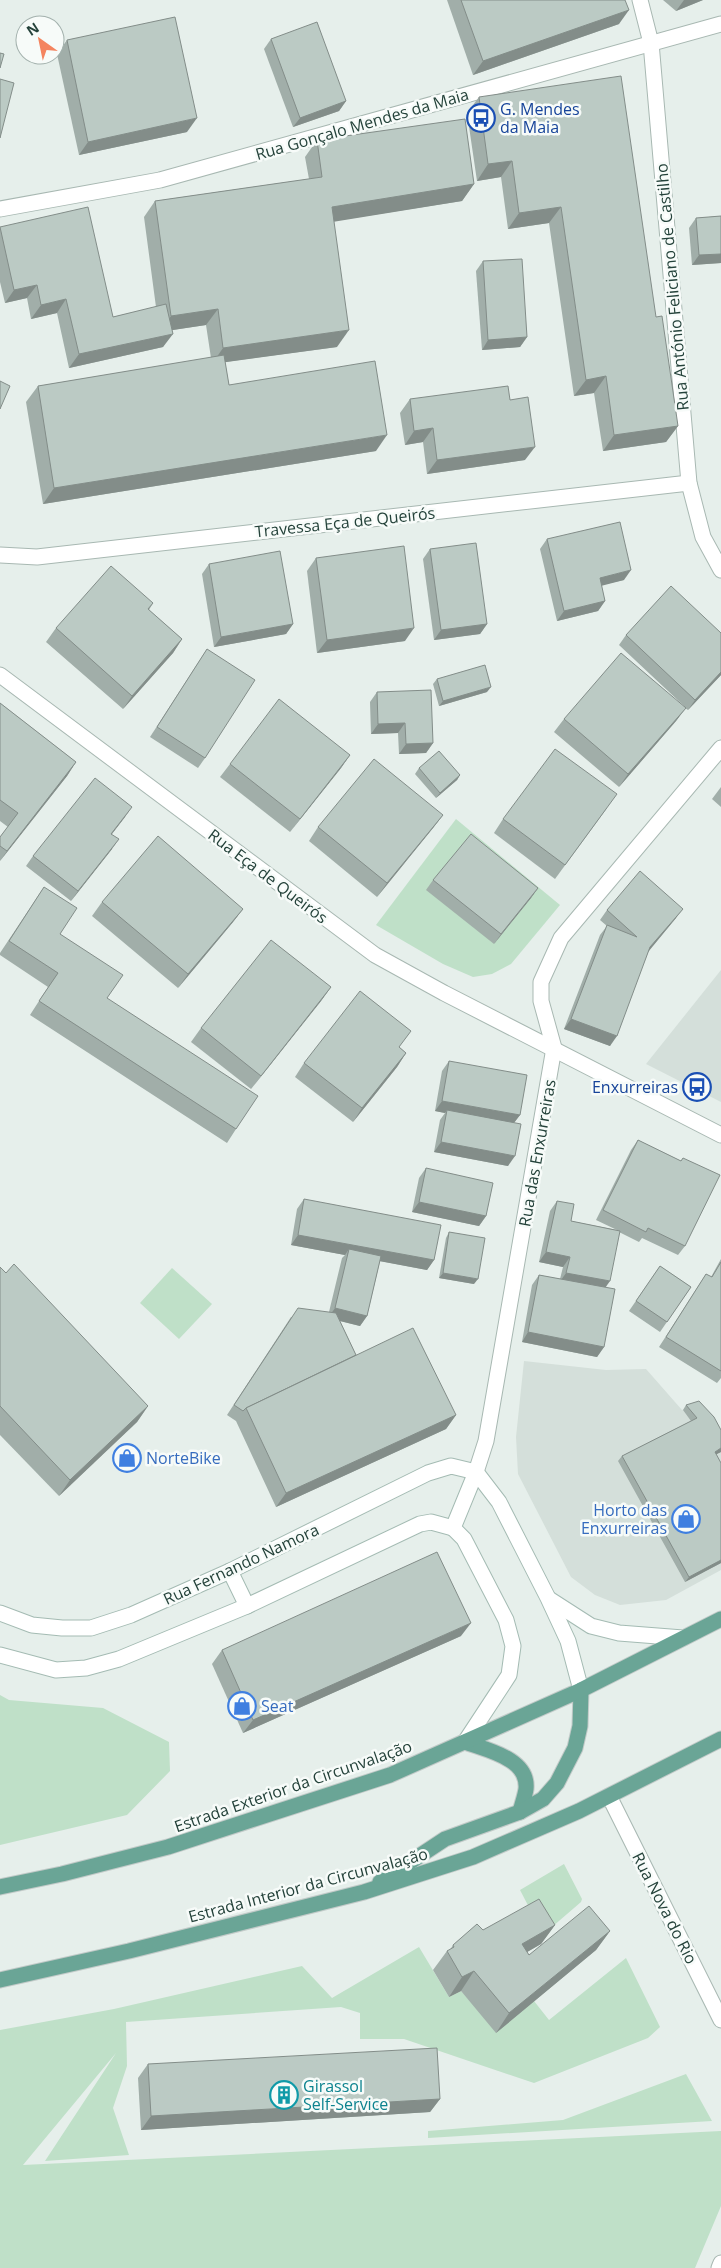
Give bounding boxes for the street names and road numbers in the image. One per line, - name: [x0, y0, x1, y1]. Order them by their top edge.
- street label: Rua Gonçalo Mendes da Maia: [253, 83, 471, 165]
- street label: Rua António Feliciano de Castilho: [650, 163, 694, 411]
- street label: Travessa Eça de Queirós: [254, 502, 436, 542]
- street label: Rua Eça de Queirós: [204, 824, 332, 928]
- street label: Rua das Enxurreiras: [513, 1078, 561, 1228]
- street label: Rua Fernando Namora: [160, 1518, 322, 1610]
- street label: Estrada Exterior da Circunvalação: [171, 1735, 415, 1837]
- street label: Estrada Interior da Circunvalação: [186, 1842, 430, 1928]
- street label: Rua Nova do Rio: [627, 1848, 703, 1968]

